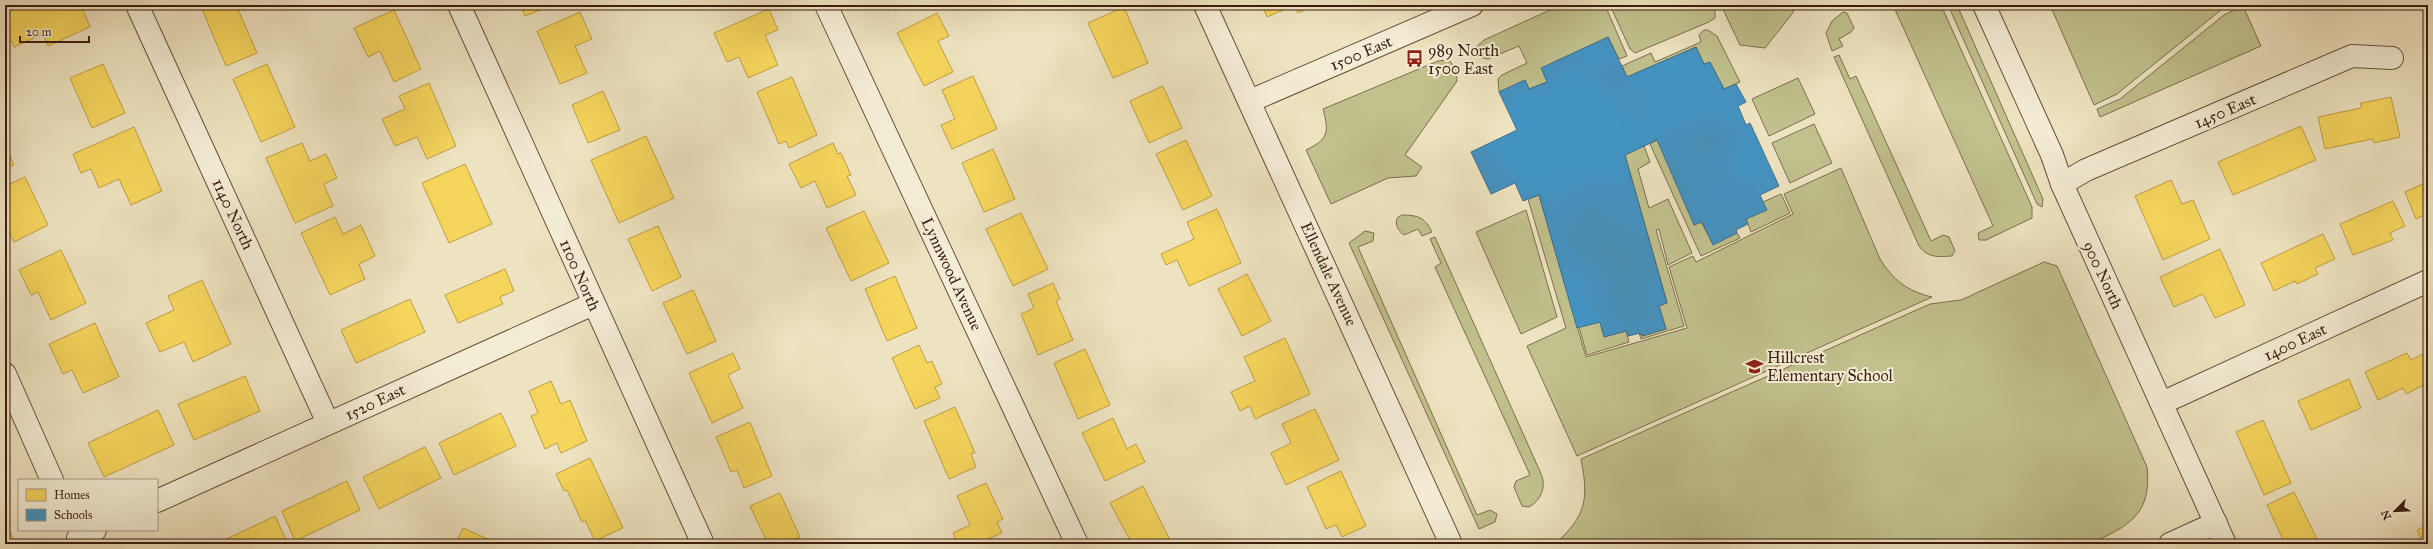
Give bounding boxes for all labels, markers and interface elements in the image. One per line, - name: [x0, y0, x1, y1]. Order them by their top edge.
- scale bar: [20, 18, 89, 44]
- text: 20 m: [26, 25, 52, 39]
- street label: 1500 East: [1327, 31, 1395, 75]
- place label: 989 North 1500 East: [1428, 41, 1499, 78]
- bus stop icon: 989 North 1500 East: [1405, 49, 1425, 69]
- street label: 1450 East: [2191, 89, 2259, 132]
- street label: 1140 North: [208, 175, 258, 253]
- street label: Lynnwood Avenue: [917, 214, 987, 334]
- street label: Ellendale Avenue: [1297, 219, 1362, 329]
- street label: 1100 North: [556, 236, 604, 314]
- street label: 900 North: [2079, 238, 2127, 312]
- street label: 1400 East: [2261, 319, 2330, 365]
- place label: Hillcrest Elementary School: [1767, 348, 1893, 385]
- school or university icon: Hillcrest Elementary School: [1744, 356, 1764, 376]
- street label: 1520 East: [342, 380, 408, 424]
- legend: [18, 479, 158, 531]
- text: Homes: [54, 488, 90, 502]
- north arrow: [2375, 491, 2415, 531]
- text: N: [2378, 507, 2394, 522]
- text: Schools: [54, 508, 92, 522]

